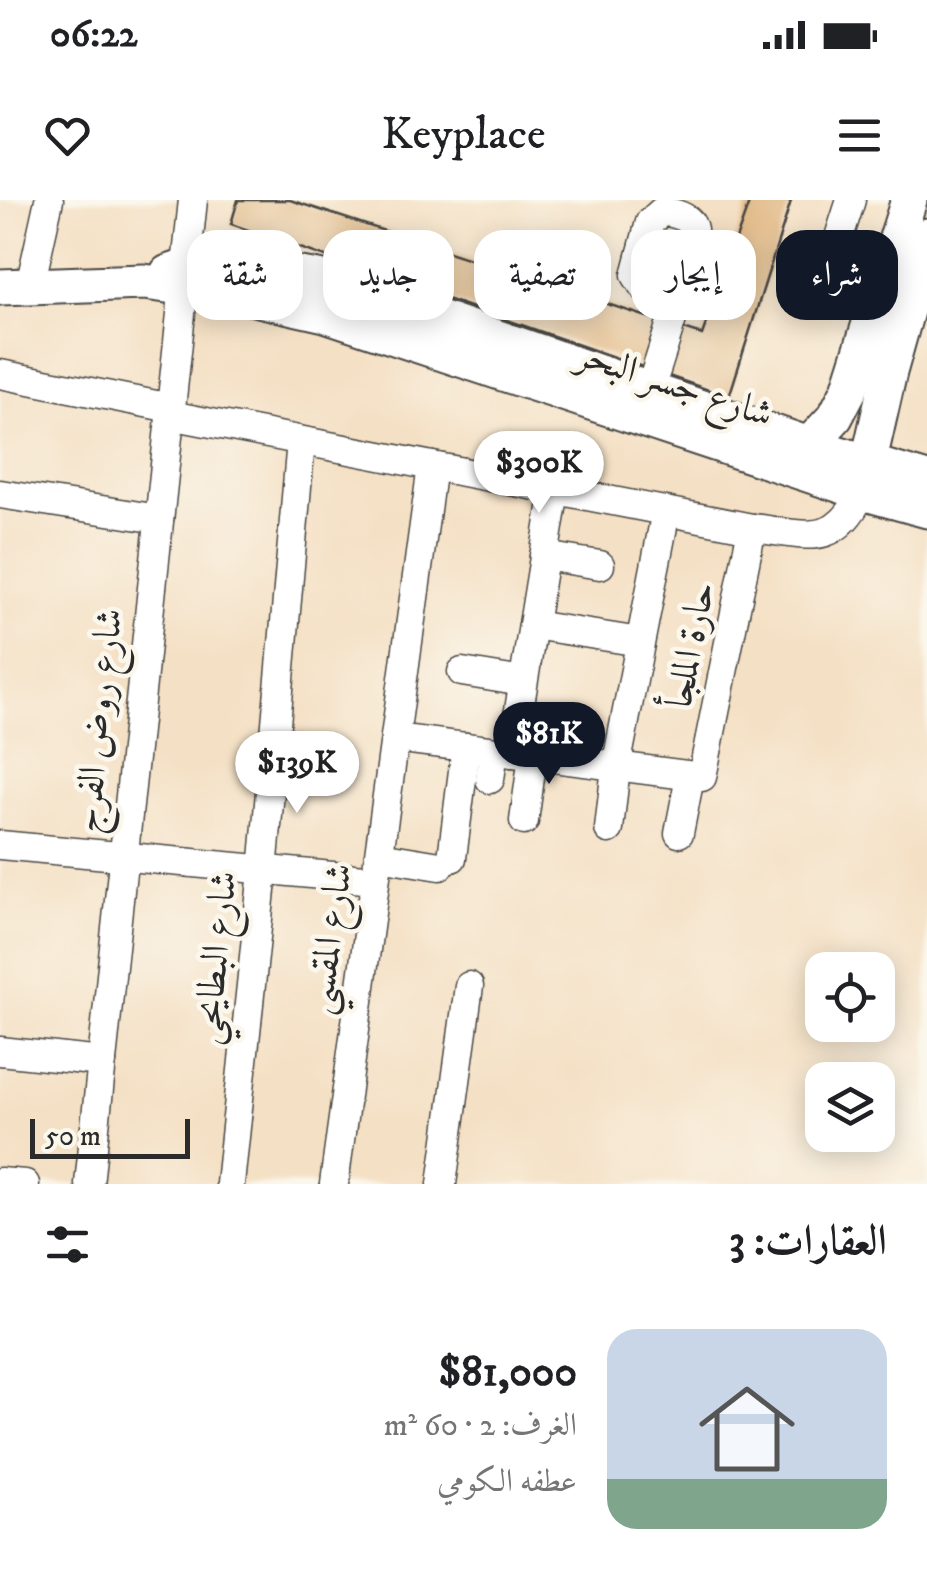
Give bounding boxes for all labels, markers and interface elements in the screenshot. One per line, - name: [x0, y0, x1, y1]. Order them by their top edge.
- text: 06:22: [50, 11, 137, 59]
- text: Keyplace: [381, 107, 546, 163]
- icon: heart: [40, 108, 95, 163]
- icon: menu: [832, 108, 887, 163]
- chip: شقة: [187, 230, 303, 320]
- chip: جديد: [323, 230, 454, 320]
- chip: تصفية: [474, 230, 611, 320]
- chip: إيجار: [631, 230, 756, 320]
- chip: شراء: [776, 230, 898, 320]
- street label: شارع جسر البحر: [566, 330, 779, 444]
- pin: $300K: [469, 431, 609, 516]
- text: $300K: [496, 443, 582, 483]
- street label: حارة الملجأ: [651, 577, 727, 714]
- street label: شارع روض الفرج: [63, 606, 143, 837]
- pin: $81K: [490, 702, 608, 787]
- text: $81K: [515, 714, 583, 754]
- pin: $139K: [227, 731, 367, 816]
- text: $139K: [257, 743, 337, 783]
- street label: شارع المقسي: [296, 860, 373, 1019]
- street label: شارع البطايحي: [183, 869, 259, 1048]
- map controls: [805, 952, 895, 1152]
- button: locate: [805, 952, 895, 1042]
- button: layers: [805, 1062, 895, 1152]
- scale bar: [30, 1114, 190, 1158]
- text: 50 m: [45, 1119, 101, 1154]
- text: العقارات: 3: [729, 1216, 887, 1268]
- icon: filters: [40, 1217, 95, 1272]
- text: $81,000: [439, 1347, 577, 1399]
- icon: home: [687, 1369, 807, 1489]
- text: الغرف: 2 · 60 m²: [384, 1406, 577, 1446]
- text: عطفه الكومي: [437, 1462, 577, 1502]

